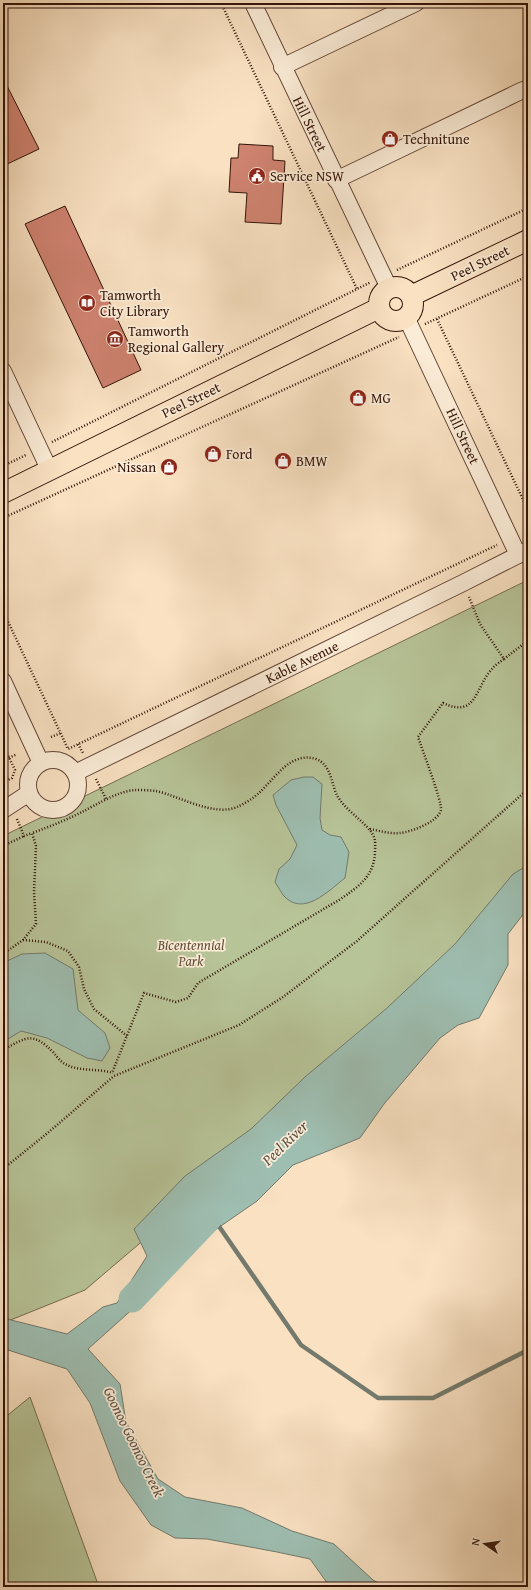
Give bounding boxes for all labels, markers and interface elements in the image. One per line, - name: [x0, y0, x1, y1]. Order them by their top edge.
- street label: Hill Street: [288, 93, 332, 155]
- shop icon: Technitune: [380, 129, 400, 149]
- place label: Technitune: [403, 129, 470, 149]
- public building icon: Service NSW: [247, 166, 267, 186]
- place label: Service NSW: [270, 166, 344, 186]
- street label: Peel Street: [447, 240, 513, 286]
- place label: Tamworth City Library: [100, 285, 170, 321]
- library icon: Tamworth City Library: [77, 293, 97, 313]
- place label: Tamworth Regional Gallery: [128, 321, 224, 357]
- museum icon: Tamworth Regional Gallery: [105, 329, 125, 349]
- street label: Peel Street: [158, 377, 224, 423]
- shop icon: MG: [348, 388, 368, 408]
- place label: MG: [371, 388, 391, 408]
- street label: Hill Street: [441, 405, 485, 467]
- shop icon: Ford: [203, 444, 223, 464]
- place label: Ford: [226, 444, 253, 464]
- shop icon: BMW: [273, 451, 293, 471]
- place label: BMW: [296, 451, 327, 471]
- place label: Nissan: [117, 457, 156, 477]
- shop icon: Nissan: [159, 457, 179, 477]
- street label: Kable Avenue: [262, 636, 342, 688]
- park label: Bicentennial Park: [157, 935, 225, 971]
- water label: Peel River: [256, 1115, 312, 1170]
- water label: Goonoo Goonoo Creek: [99, 1383, 170, 1501]
- north arrow: [465, 1524, 505, 1564]
- text: N: [467, 1536, 484, 1547]

